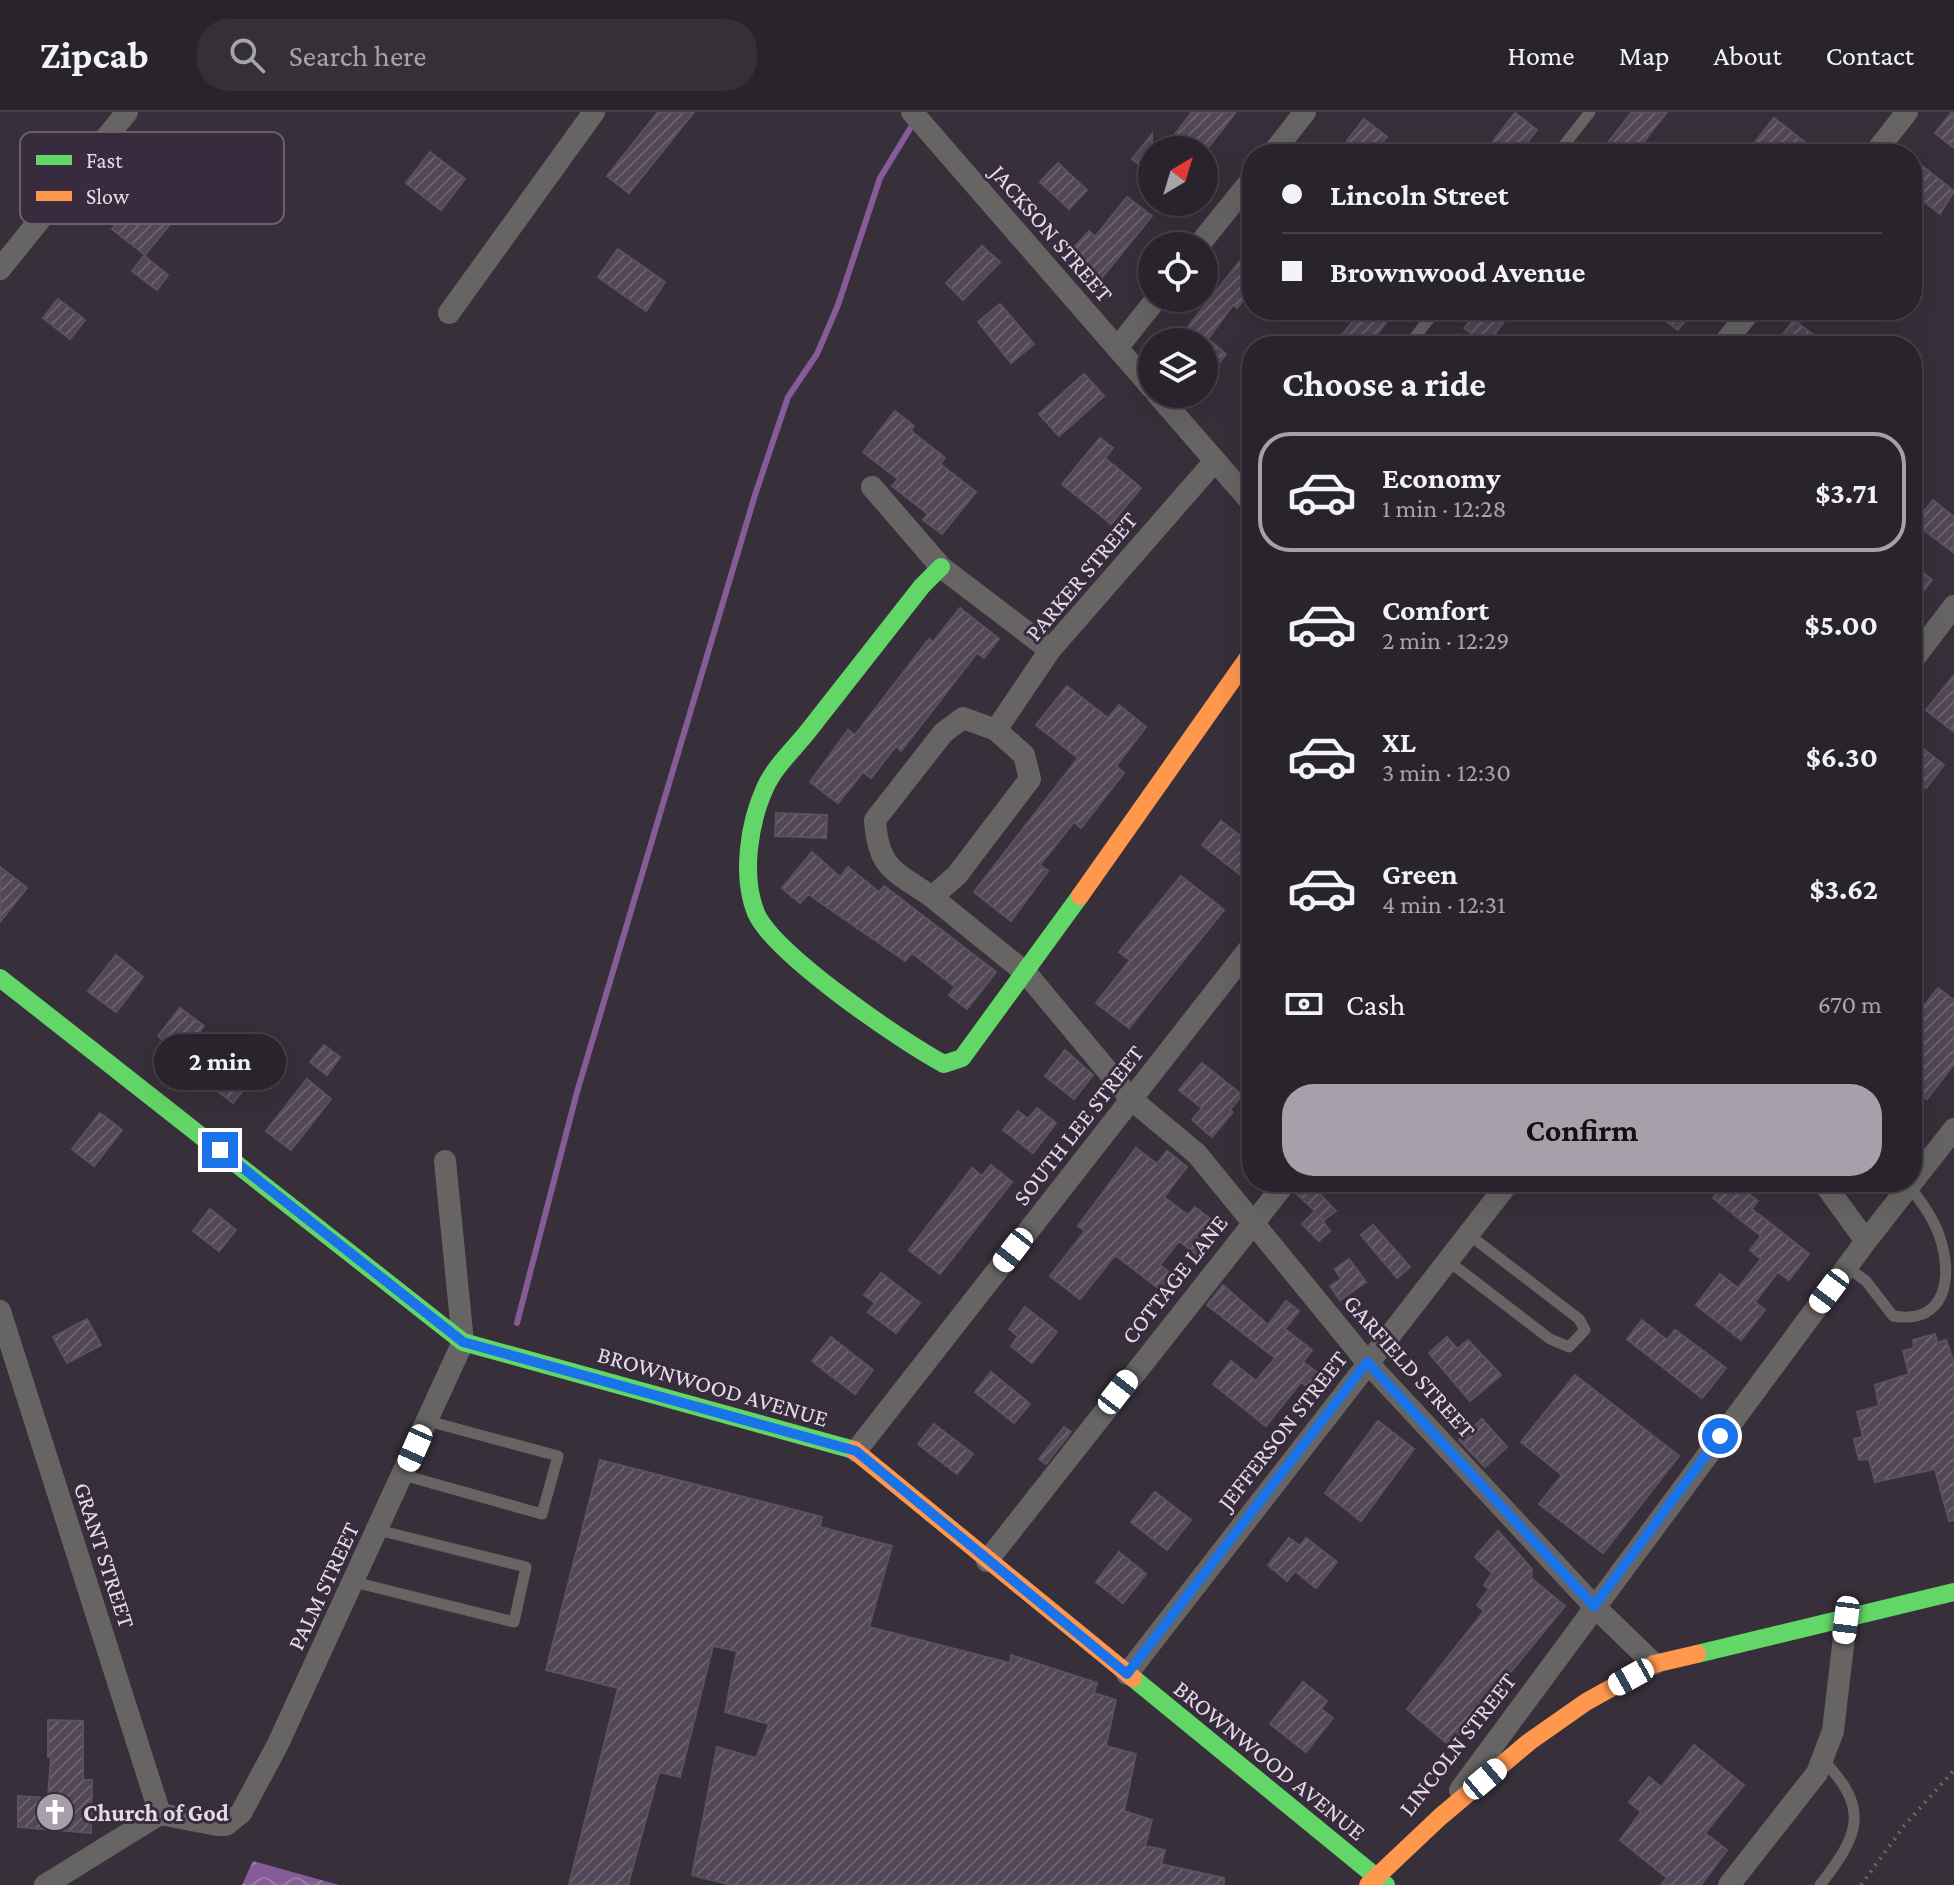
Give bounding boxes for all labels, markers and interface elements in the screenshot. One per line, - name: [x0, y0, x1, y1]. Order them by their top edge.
- search box: [197, 19, 757, 91]
- icon: search: [225, 33, 269, 77]
- text: Zipcab: [40, 34, 149, 76]
- text: Search here: [289, 39, 426, 72]
- text: Home: [1508, 40, 1575, 71]
- text: Map: [1619, 40, 1670, 71]
- text: About: [1714, 40, 1782, 71]
- text: Contact: [1826, 40, 1914, 71]
- legend: [20, 132, 284, 224]
- north arrow: [1138, 136, 1218, 216]
- map controls: [1138, 136, 1218, 408]
- text: Fast: [86, 148, 123, 173]
- street label: JACKSON STREET: [984, 157, 1119, 307]
- text: Lincoln Street: [1330, 178, 1508, 211]
- text: Slow: [86, 184, 130, 209]
- button: locate: [1138, 232, 1218, 312]
- text: Brownwood Avenue: [1330, 255, 1585, 288]
- button: layers: [1138, 328, 1218, 408]
- text: Choose a ride: [1282, 364, 1486, 404]
- icon: car: [1286, 456, 1358, 528]
- text: Economy: [1382, 461, 1501, 494]
- text: $3.71: [1815, 476, 1878, 509]
- text: 1 min · 12:28: [1382, 494, 1507, 523]
- street label: PARKER STREET: [1019, 506, 1143, 646]
- icon: car: [1286, 588, 1358, 660]
- text: Comfort: [1382, 593, 1489, 626]
- text: $5.00: [1804, 608, 1878, 641]
- text: 2 min · 12:29: [1382, 626, 1510, 655]
- icon: car: [1286, 720, 1358, 792]
- text: XL: [1382, 725, 1416, 758]
- text: $6.30: [1806, 740, 1878, 773]
- text: 3 min · 12:30: [1382, 758, 1511, 787]
- icon: car: [1286, 852, 1358, 924]
- text: Green: [1382, 857, 1458, 890]
- text: $3.62: [1810, 872, 1878, 905]
- text: 4 min · 12:31: [1382, 890, 1506, 919]
- icon: cash: [1282, 982, 1326, 1026]
- text: Cash: [1346, 988, 1405, 1021]
- text: 670 m: [1818, 990, 1882, 1019]
- callout: 2 min: [154, 1034, 286, 1090]
- street label: SOUTH LEE STREET: [1007, 1040, 1149, 1210]
- text: 2 min: [189, 1047, 251, 1076]
- button: Confirm: [1282, 1084, 1882, 1176]
- route end: [202, 1132, 238, 1168]
- street label: COTTAGE LANE: [1115, 1209, 1233, 1349]
- car: [989, 1224, 1037, 1276]
- car: [1805, 1265, 1853, 1317]
- street label: GARFIELD STREET: [1339, 1289, 1481, 1443]
- street label: BROWNWOOD AVENUE: [595, 1340, 831, 1432]
- street label: JEFFERSON STREET: [1210, 1345, 1352, 1516]
- car: [1094, 1366, 1142, 1418]
- route start: [1702, 1418, 1738, 1454]
- car: [394, 1421, 436, 1475]
- street label: GRANT STREET: [69, 1479, 141, 1631]
- street label: PALM STREET: [282, 1518, 364, 1654]
- car: [1831, 1595, 1861, 1645]
- car: [1604, 1655, 1658, 1699]
- street label: LINCOLN STREET: [1393, 1667, 1521, 1821]
- street label: BROWNWOOD AVENUE: [1169, 1674, 1371, 1846]
- car: [1459, 1754, 1511, 1804]
- church icon: Church of God: [34, 1791, 76, 1833]
- place label: Church of God: [83, 1799, 229, 1826]

